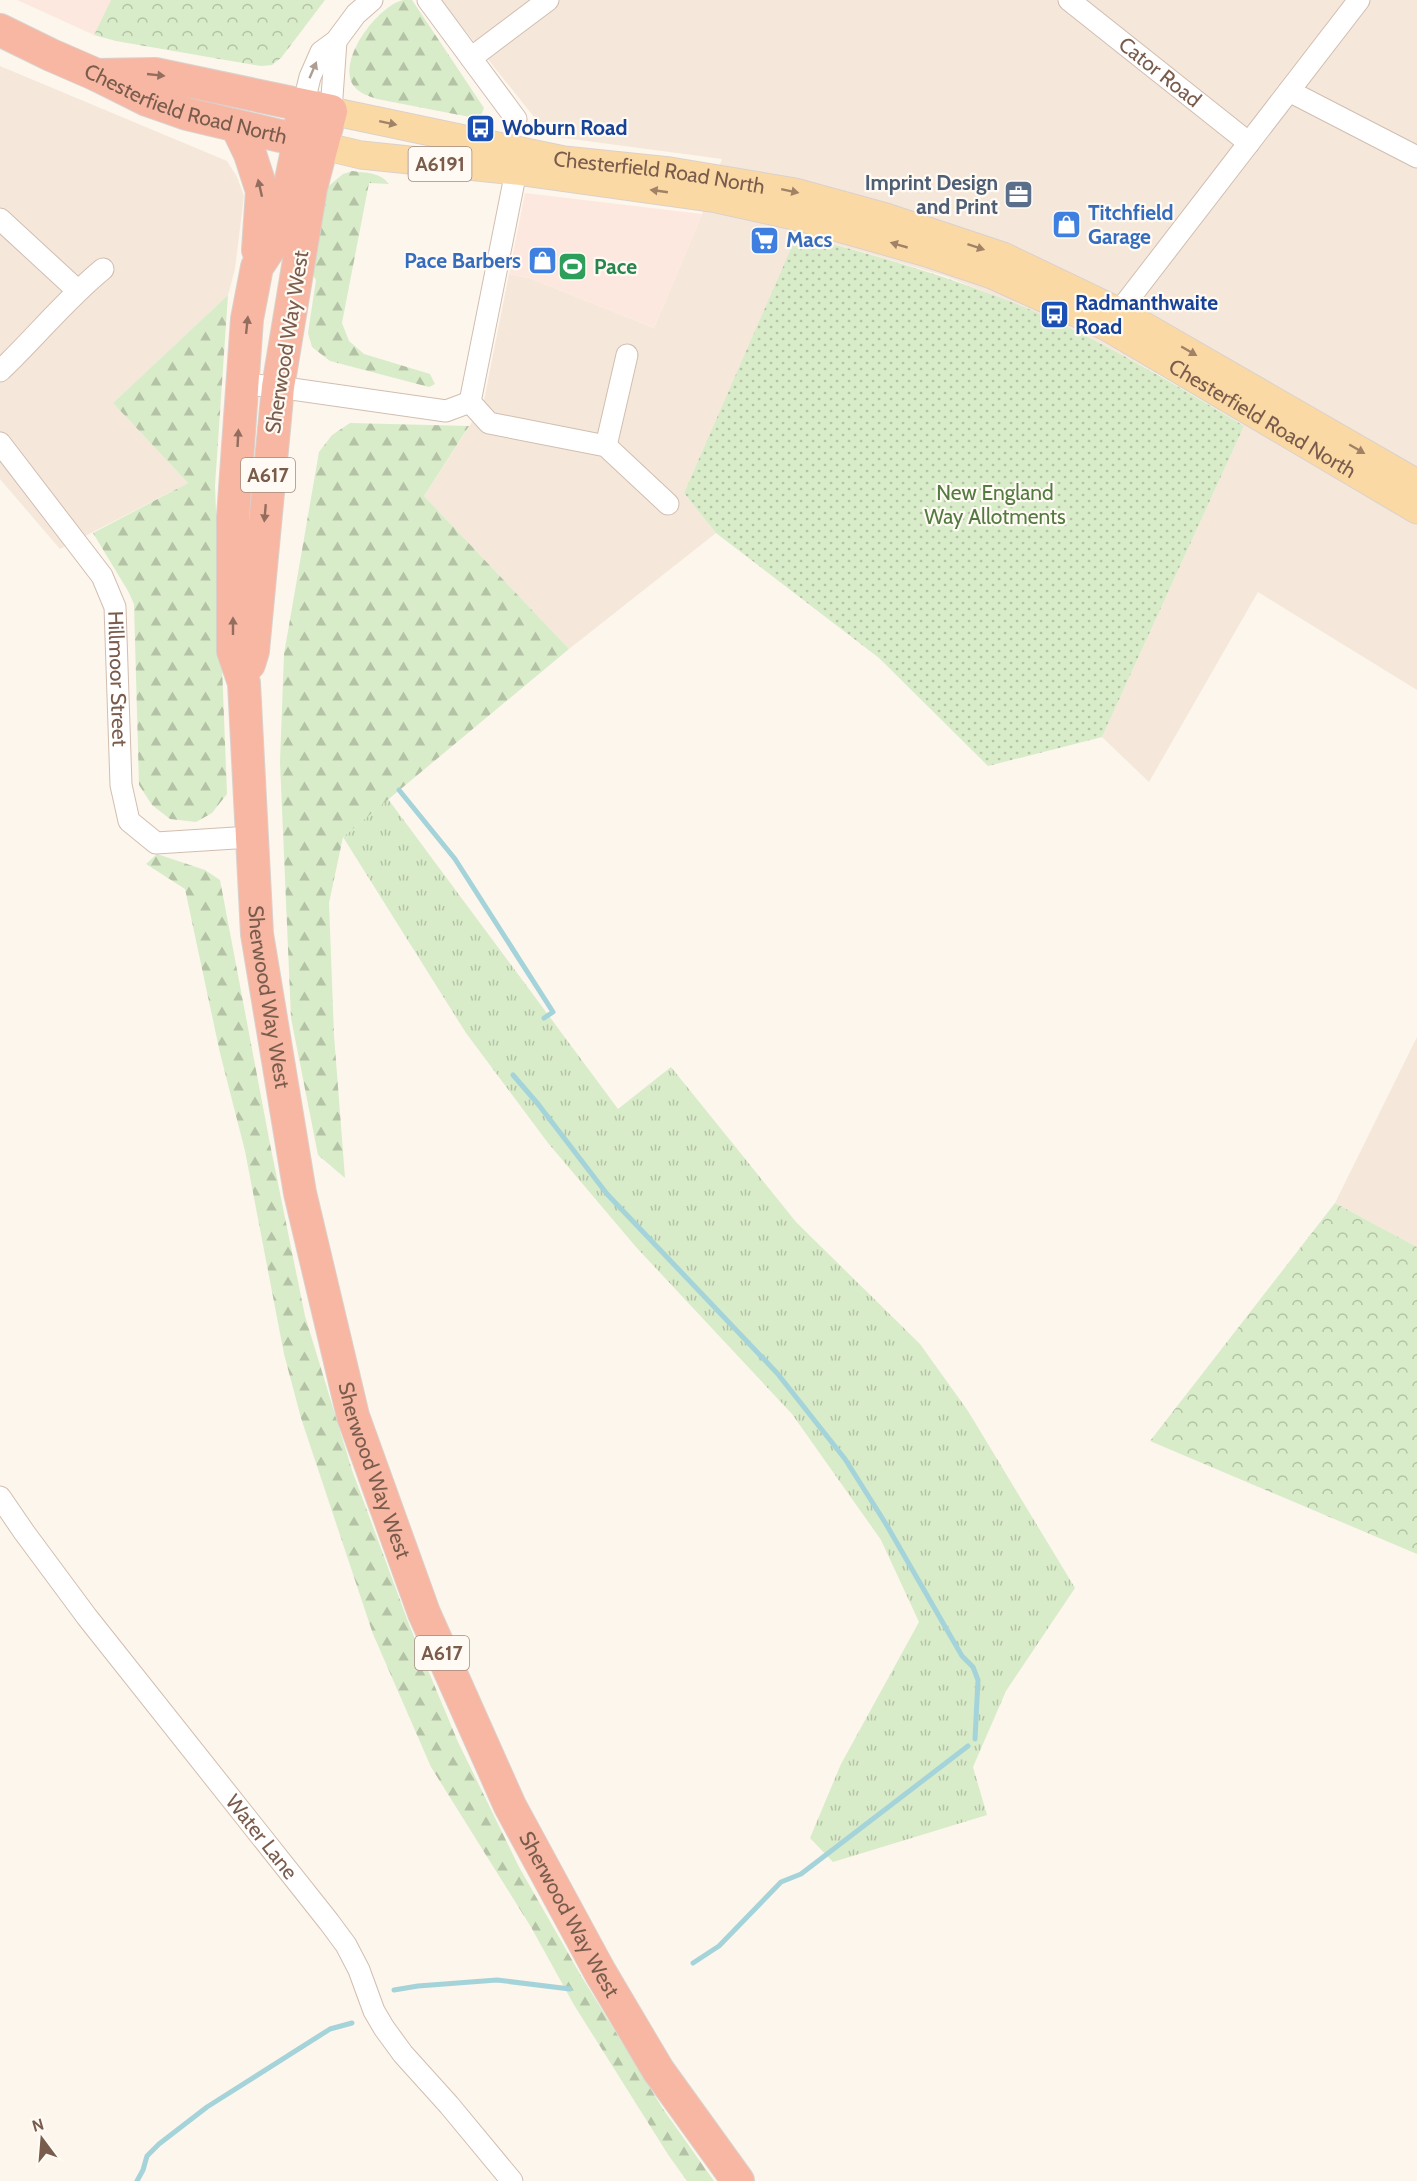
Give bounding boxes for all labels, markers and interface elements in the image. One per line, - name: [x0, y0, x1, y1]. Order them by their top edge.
- street label: Cator Road: [1114, 31, 1206, 112]
- street label: Chesterfield Road North: [81, 58, 290, 149]
- one-way arrow: [308, 60, 318, 78]
- one-way arrow: [146, 70, 165, 80]
- bus stop icon: Woburn Road: [465, 112, 497, 144]
- place label: Woburn Road: [502, 115, 627, 140]
- one-way arrow: [379, 119, 398, 128]
- street label: Chesterfield Road North: [551, 145, 767, 199]
- road number: A6191: [408, 147, 472, 181]
- place label: Imprint Design and Print: [865, 170, 998, 219]
- one-way arrow: [254, 179, 264, 197]
- office icon: Imprint Design and Print: [1003, 179, 1035, 211]
- one-way arrow: [649, 186, 668, 196]
- one-way arrow: [780, 187, 799, 196]
- place label: Titchfield Garage: [1088, 200, 1173, 249]
- shop icon: Titchfield Garage: [1051, 209, 1083, 241]
- supermarket icon: Macs: [749, 224, 781, 256]
- place label: Macs: [786, 227, 832, 252]
- one-way arrow: [890, 240, 908, 249]
- one-way arrow: [967, 242, 985, 252]
- shop icon: Pace Barbers: [526, 245, 558, 277]
- place label: Pace Barbers: [404, 248, 521, 273]
- street label: Sherwood Way West: [260, 249, 313, 435]
- sports icon: Pace: [557, 251, 589, 283]
- place label: Pace: [594, 254, 637, 279]
- place label: Radmanthwaite Road: [1075, 290, 1218, 339]
- bus stop icon: Radmanthwaite Road: [1038, 299, 1070, 331]
- one-way arrow: [242, 316, 252, 335]
- one-way arrow: [1181, 346, 1198, 356]
- street label: Chesterfield Road North: [1165, 353, 1361, 483]
- one-way arrow: [233, 428, 243, 447]
- one-way arrow: [1349, 444, 1366, 454]
- road number: A617: [241, 458, 295, 492]
- park label: New England Way Allotments: [924, 480, 1066, 529]
- one-way arrow: [260, 503, 270, 522]
- street label: Hillmoor Street: [103, 610, 133, 747]
- one-way arrow: [228, 616, 238, 635]
- street label: Sherwood Way West: [244, 905, 295, 1090]
- street label: Sherwood Way West: [333, 1379, 416, 1562]
- road number: A617: [415, 1636, 469, 1670]
- street label: Water Lane: [221, 1789, 303, 1884]
- street label: Sherwood Way West: [514, 1827, 625, 2002]
- north arrow: [12, 2109, 72, 2169]
- text: N: [30, 2114, 46, 2136]

